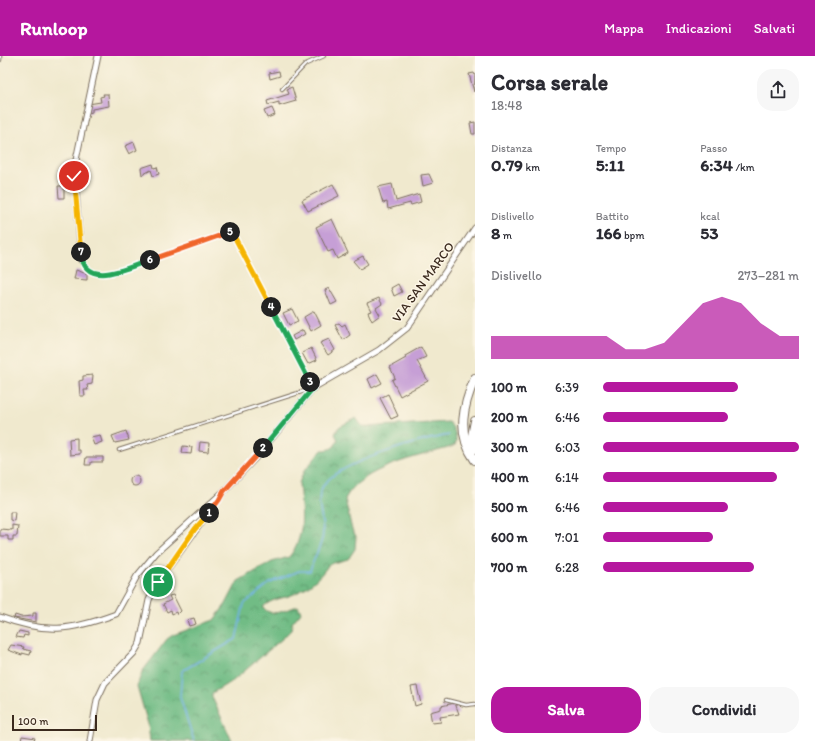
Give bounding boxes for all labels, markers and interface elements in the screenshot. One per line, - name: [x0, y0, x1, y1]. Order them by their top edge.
- text: Runloop: [20, 17, 87, 40]
- text: Mappa: [604, 20, 644, 37]
- text: Indicazioni: [666, 20, 732, 37]
- text: Salvati: [754, 20, 795, 37]
- text: Corsa serale: [491, 69, 608, 96]
- button: share: [757, 69, 799, 111]
- text: 18:48: [491, 98, 522, 113]
- text: Distanza: [491, 142, 533, 155]
- text: Tempo: [596, 142, 626, 155]
- text: Passo: [700, 142, 727, 155]
- text: 0.79: [491, 155, 523, 175]
- text: 5:11: [596, 155, 625, 175]
- text: 6:34: [700, 155, 733, 175]
- pin: [57, 159, 91, 193]
- text: km: [523, 161, 540, 174]
- text: /km: [733, 161, 755, 174]
- icon: check: [63, 165, 85, 187]
- text: Dislivello: [491, 210, 534, 223]
- text: Battito: [596, 210, 629, 223]
- text: kcal: [700, 210, 720, 223]
- pin: 5: [220, 222, 240, 242]
- text: 8: [491, 223, 500, 243]
- text: 166: [596, 223, 622, 243]
- text: 53: [700, 223, 719, 243]
- text: 5: [227, 225, 233, 238]
- text: m: [500, 229, 512, 242]
- text: bpm: [622, 229, 644, 242]
- street label: VIA SAN MARCO: [389, 239, 457, 325]
- pin: 7: [71, 242, 91, 262]
- text: 7: [78, 245, 84, 258]
- pin: 6: [140, 250, 160, 270]
- text: 6: [147, 253, 153, 266]
- text: Dislivello: [491, 268, 542, 283]
- text: 273–281 m: [738, 268, 799, 283]
- pin: 4: [261, 297, 281, 317]
- text: 4: [268, 300, 274, 313]
- pin: 3: [300, 372, 320, 392]
- text: 3: [307, 375, 313, 388]
- text: 100 m: [491, 380, 527, 395]
- text: 6:39: [555, 380, 579, 395]
- text: 200 m: [491, 410, 528, 425]
- text: 6:46: [555, 410, 580, 425]
- pin: 2: [253, 438, 273, 458]
- text: 300 m: [491, 440, 528, 455]
- text: 6:03: [555, 440, 580, 455]
- text: 2: [260, 441, 266, 454]
- text: 400 m: [491, 470, 529, 485]
- text: 6:14: [555, 470, 579, 485]
- text: 500 m: [491, 500, 528, 515]
- text: 6:46: [555, 500, 580, 515]
- pin: 1: [199, 503, 219, 523]
- text: 1: [206, 506, 212, 519]
- text: 600 m: [491, 530, 528, 545]
- text: 7:01: [555, 530, 579, 545]
- text: 700 m: [491, 560, 527, 575]
- text: 6:28: [555, 560, 579, 575]
- pin: [141, 565, 175, 599]
- icon: arrive: [147, 571, 169, 593]
- button: Salva: [491, 687, 641, 733]
- button: Condividi: [649, 687, 799, 733]
- scale bar: [12, 713, 97, 732]
- text: 100 m: [18, 715, 48, 728]

